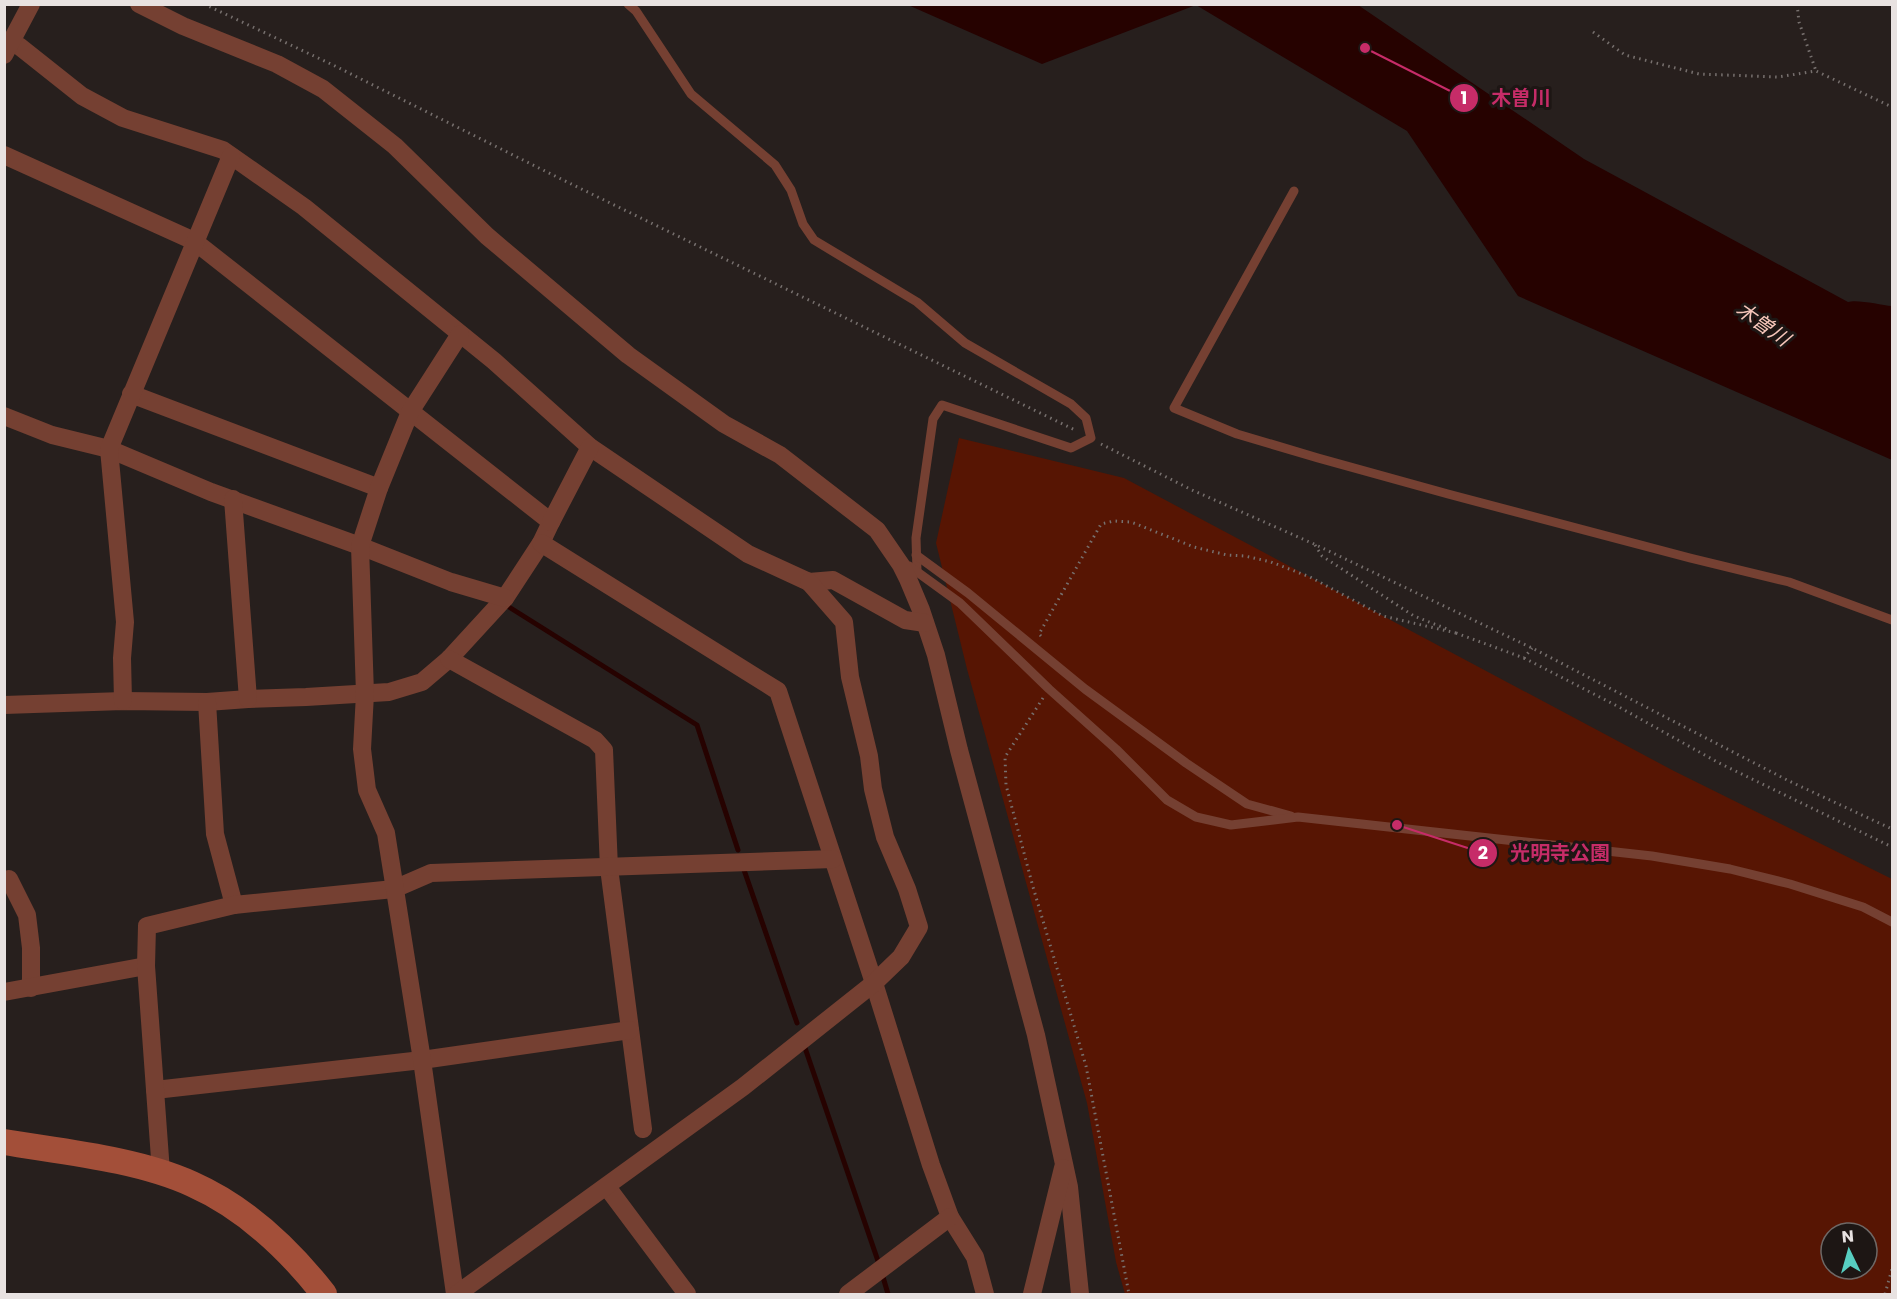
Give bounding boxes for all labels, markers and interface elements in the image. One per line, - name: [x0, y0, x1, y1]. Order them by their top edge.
- callout: 木曽川: [1449, 79, 1563, 117]
- text: 木曽川: [1491, 84, 1551, 112]
- text: 1: [1461, 85, 1467, 110]
- water label: 木曽川: [1730, 295, 1797, 354]
- callout: 光明寺公園: [1468, 834, 1622, 872]
- text: 光明寺公園: [1510, 839, 1610, 867]
- text: 2: [1478, 840, 1488, 865]
- north arrow: [1819, 1221, 1879, 1281]
- text: N: [1841, 1225, 1855, 1249]

